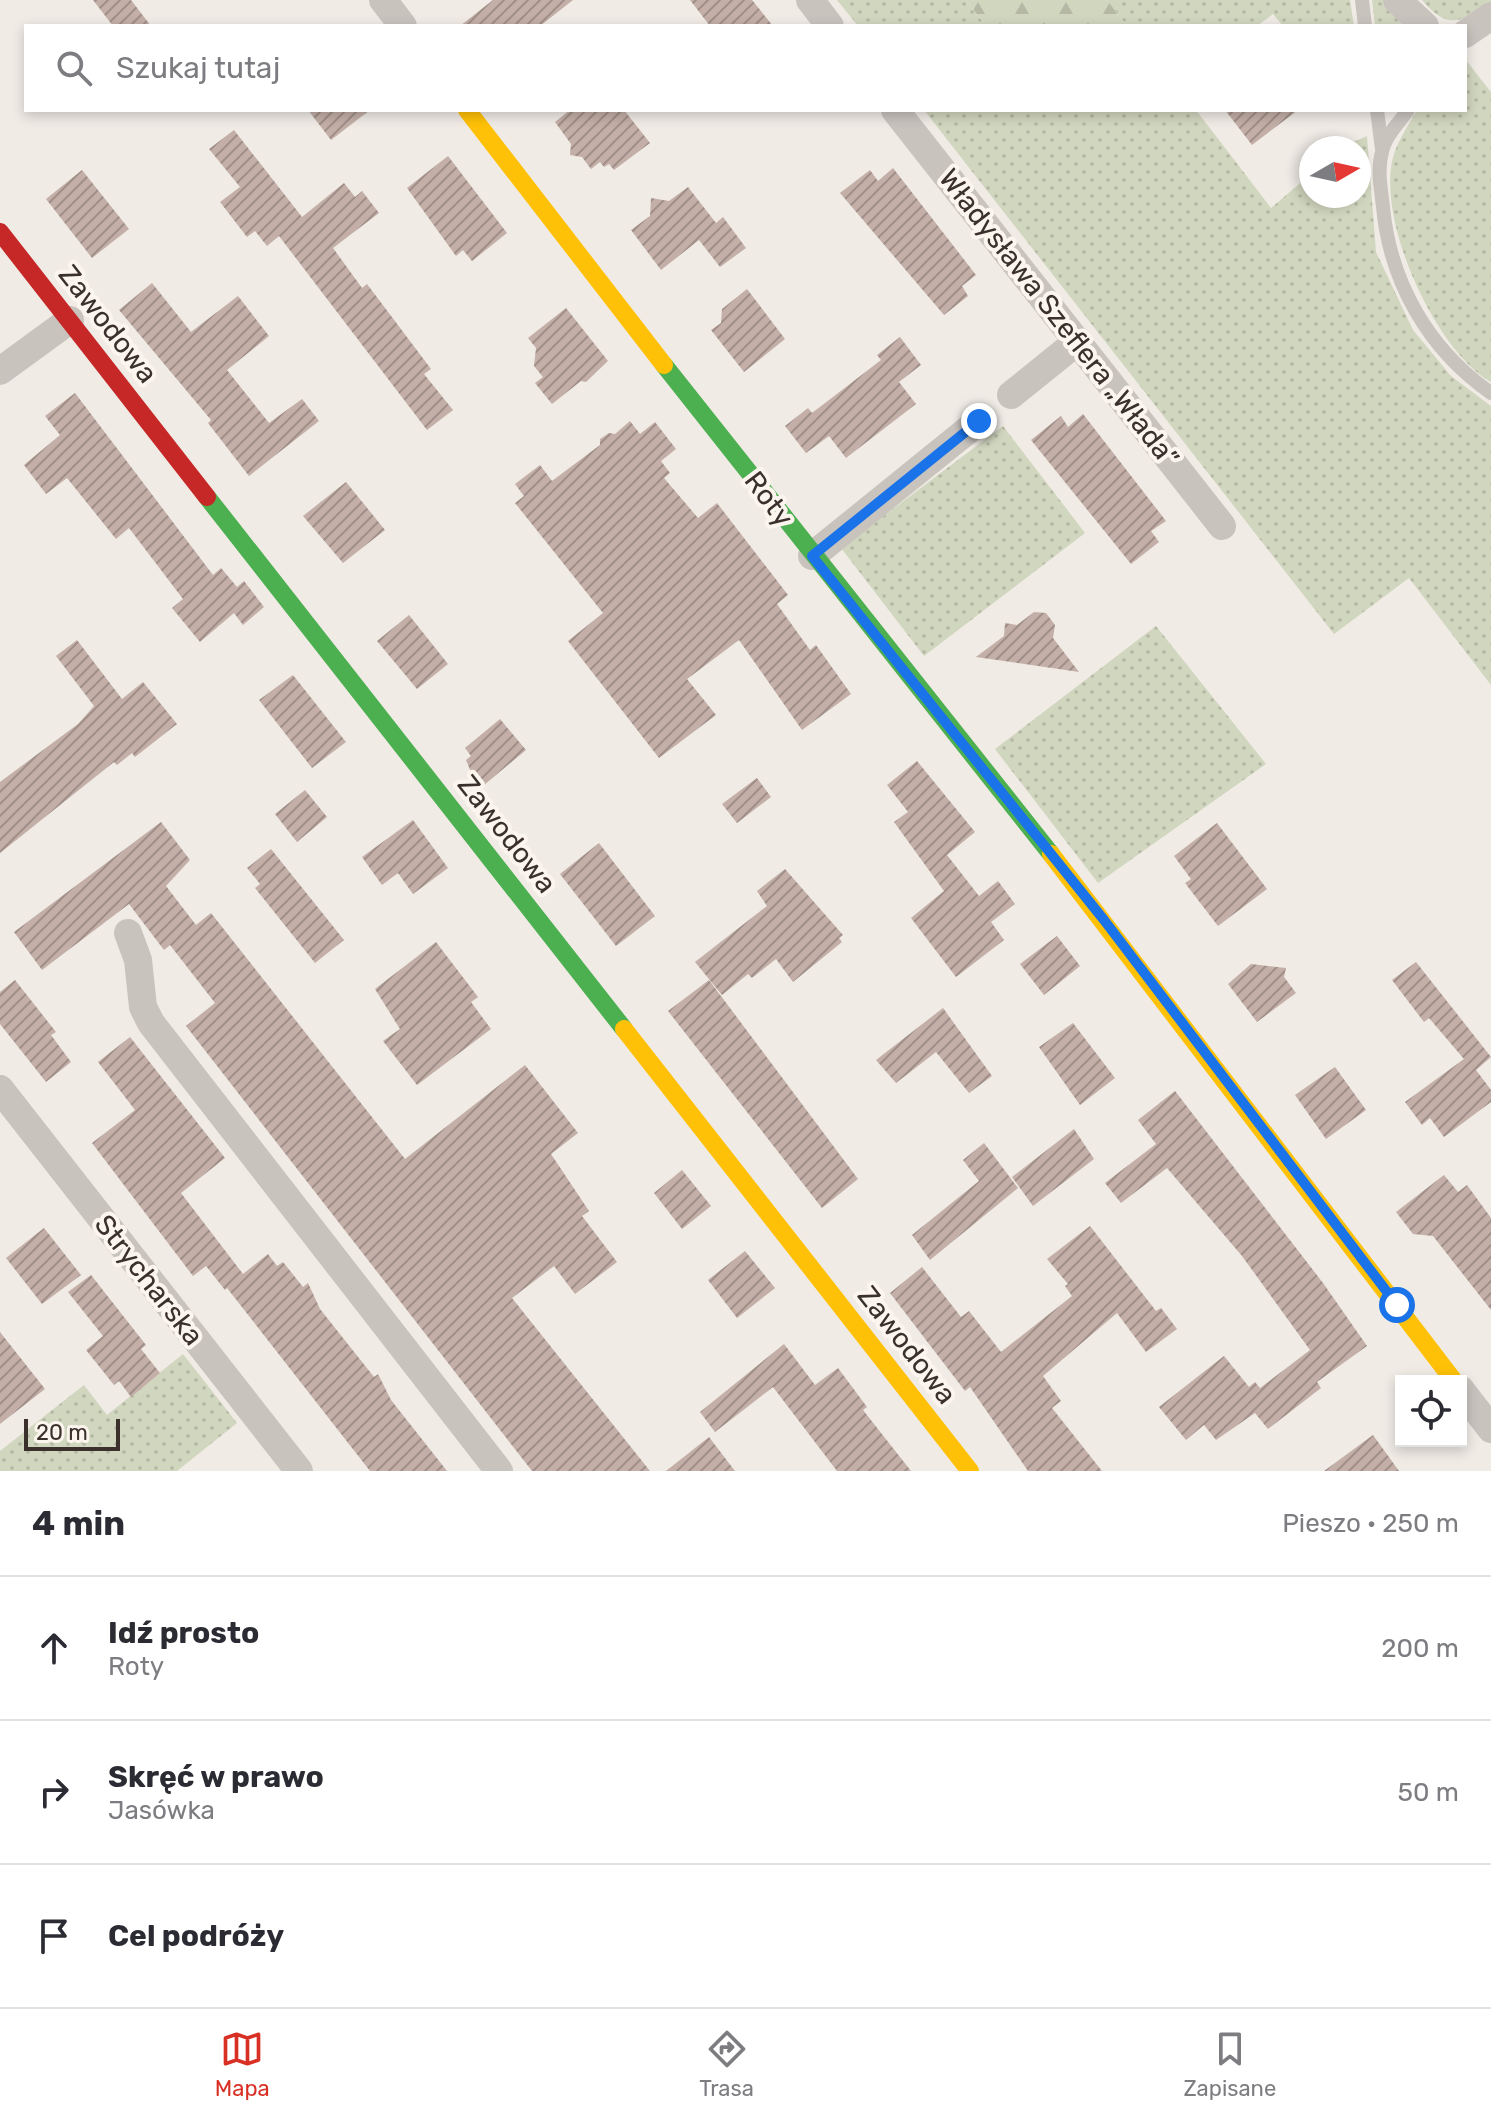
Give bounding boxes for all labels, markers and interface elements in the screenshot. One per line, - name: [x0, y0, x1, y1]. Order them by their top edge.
- search box: [24, 24, 1467, 112]
- icon: search: [52, 46, 96, 90]
- text: Szukaj tutaj: [116, 50, 280, 86]
- north arrow: [1299, 136, 1371, 208]
- street label: Władysława Szeflera „Włada”: [932, 162, 1186, 474]
- street label: Zawodowa: [52, 259, 164, 389]
- route end: [961, 403, 997, 439]
- street label: Roty: [738, 465, 800, 533]
- street label: Zawodowa: [451, 769, 563, 899]
- street label: Strycharska: [88, 1208, 210, 1352]
- street label: Zawodowa: [851, 1280, 963, 1410]
- route start: [1379, 1287, 1415, 1323]
- map controls: [1395, 1375, 1467, 1447]
- button: locate: [1395, 1375, 1467, 1447]
- scale bar: [24, 1415, 120, 1451]
- text: 20 m: [36, 1419, 88, 1446]
- text: 4 min: [32, 1503, 125, 1544]
- text: Pieszo · 250 m: [1282, 1508, 1459, 1539]
- text: Idź prosto: [108, 1615, 259, 1651]
- icon: ahead: [32, 1626, 76, 1670]
- text: 200 m: [1381, 1633, 1459, 1664]
- text: Roty: [108, 1651, 164, 1682]
- text: Skręć w prawo: [108, 1759, 324, 1795]
- icon: right: [32, 1770, 76, 1814]
- text: 50 m: [1398, 1777, 1459, 1808]
- text: Jasówka: [108, 1795, 215, 1826]
- icon: arrive: [32, 1914, 76, 1958]
- text: Cel podróży: [108, 1918, 284, 1954]
- tab: Mapa: [215, 2027, 270, 2102]
- tab: Trasa: [699, 2027, 754, 2102]
- tab: Zapisane: [1183, 2027, 1276, 2102]

